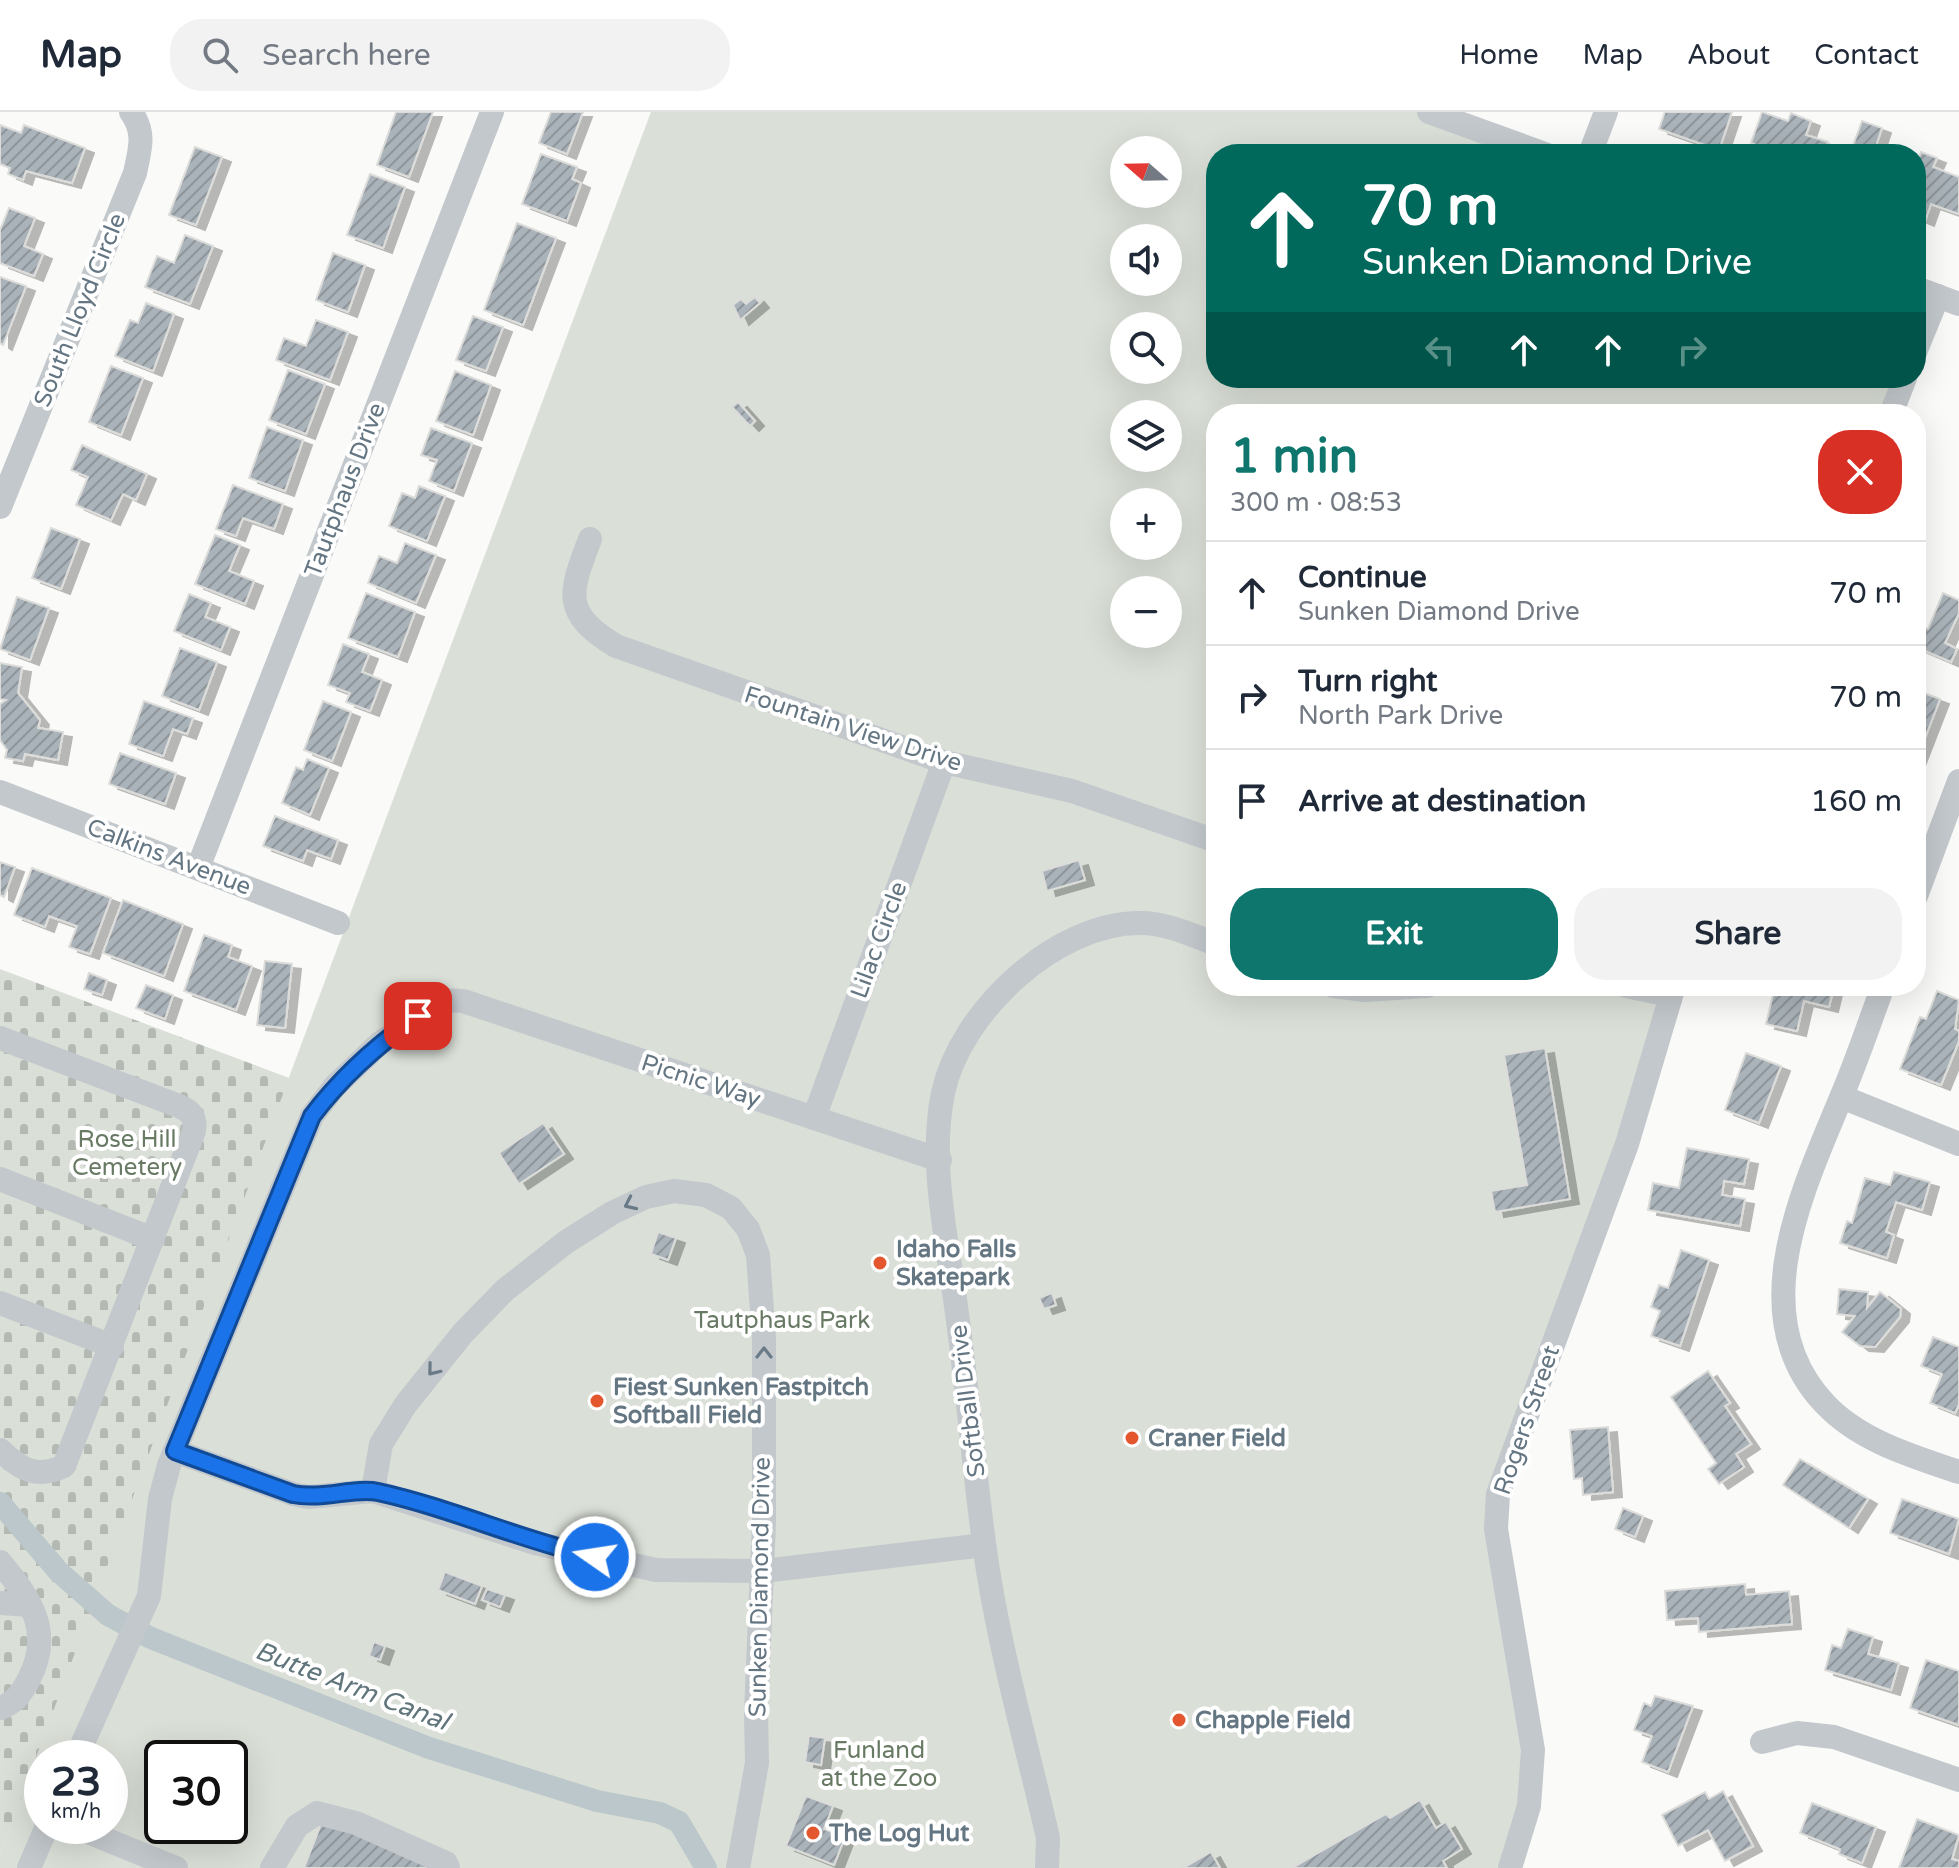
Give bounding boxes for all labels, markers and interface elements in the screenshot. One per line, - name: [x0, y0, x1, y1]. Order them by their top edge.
- search box: [170, 19, 730, 91]
- text: Map: [40, 32, 122, 78]
- icon: search: [198, 33, 242, 77]
- text: Search here: [262, 37, 431, 74]
- text: Home: [1459, 38, 1539, 72]
- text: Map: [1583, 38, 1643, 72]
- text: About: [1687, 38, 1770, 72]
- text: Contact: [1814, 38, 1919, 72]
- north arrow: [1110, 136, 1182, 208]
- map controls: [1110, 136, 1182, 648]
- text: 70 m: [1362, 173, 1498, 240]
- icon: ahead: [1230, 176, 1334, 280]
- street label: South Lloyd Circle: [28, 209, 132, 411]
- button: sound: [1110, 224, 1182, 296]
- text: Sunken Diamond Drive: [1362, 241, 1752, 284]
- button: search: [1110, 312, 1182, 384]
- icon: left: [1418, 328, 1462, 372]
- icon: ahead: [1502, 328, 1546, 372]
- icon: ahead: [1586, 328, 1630, 372]
- icon: right: [1670, 328, 1714, 372]
- street label: Tautphaus Drive: [298, 399, 392, 581]
- button: layers: [1110, 400, 1182, 472]
- text: 1 min: [1230, 428, 1358, 486]
- button: close: [1818, 430, 1902, 514]
- text: 300 m · 08:53: [1230, 487, 1402, 518]
- button: +: [1110, 488, 1182, 560]
- text: Continue: [1298, 559, 1427, 596]
- icon: ahead: [1230, 571, 1274, 615]
- text: 70 m: [1829, 575, 1902, 612]
- button: −: [1110, 576, 1182, 648]
- text: Sunken Diamond Drive: [1298, 596, 1580, 627]
- text: Turn right: [1298, 663, 1438, 700]
- icon: right: [1230, 675, 1274, 719]
- text: 70 m: [1829, 679, 1902, 716]
- street label: Fountain View Drive: [741, 680, 965, 778]
- text: North Park Drive: [1298, 700, 1503, 731]
- icon: arrive: [1230, 779, 1274, 823]
- text: Arrive at destination: [1298, 783, 1586, 820]
- text: 160 m: [1810, 783, 1902, 820]
- street label: Calkins Avenue: [83, 812, 255, 902]
- street label: Lilac Circle: [844, 878, 914, 1002]
- button: Exit: [1230, 888, 1558, 980]
- button: Share: [1574, 888, 1902, 980]
- pin: [384, 982, 452, 1050]
- icon: arrive: [396, 994, 440, 1038]
- street label: Picnic Way: [638, 1048, 764, 1114]
- park label: Rose Hill Cemetery: [72, 1125, 182, 1182]
- one-way arrow: [624, 1194, 638, 1210]
- place label: Idaho Falls Skatepark: [896, 1235, 1016, 1292]
- marker: Idaho Falls Skatepark: [871, 1254, 889, 1272]
- park label: Tautphaus Park: [694, 1306, 870, 1335]
- street label: Softball Drive: [944, 1323, 992, 1479]
- street label: Rogers Street: [1488, 1342, 1566, 1498]
- one-way arrow: [755, 1346, 773, 1359]
- one-way arrow: [428, 1361, 443, 1375]
- place label: Fiest Sunken Fastpitch Softball Field: [613, 1373, 869, 1430]
- marker: Fiest Sunken Fastpitch Softball Field: [588, 1392, 606, 1410]
- place label: Craner Field: [1148, 1424, 1286, 1453]
- marker: Craner Field: [1123, 1429, 1141, 1447]
- street label: Sunken Diamond Drive: [743, 1457, 777, 1717]
- position arrow: [553, 1515, 637, 1599]
- water label: Butte Arm Canal: [251, 1635, 456, 1738]
- place label: Chapple Field: [1195, 1706, 1351, 1735]
- marker: Chapple Field: [1170, 1711, 1188, 1729]
- park label: Funland at the Zoo: [821, 1736, 937, 1793]
- speed limit sign: 30: [144, 1740, 248, 1844]
- text: 23: [51, 1758, 101, 1806]
- text: km/h: [51, 1800, 101, 1824]
- place label: The Log Hut: [828, 1819, 970, 1848]
- marker: The Log Hut: [804, 1824, 822, 1842]

